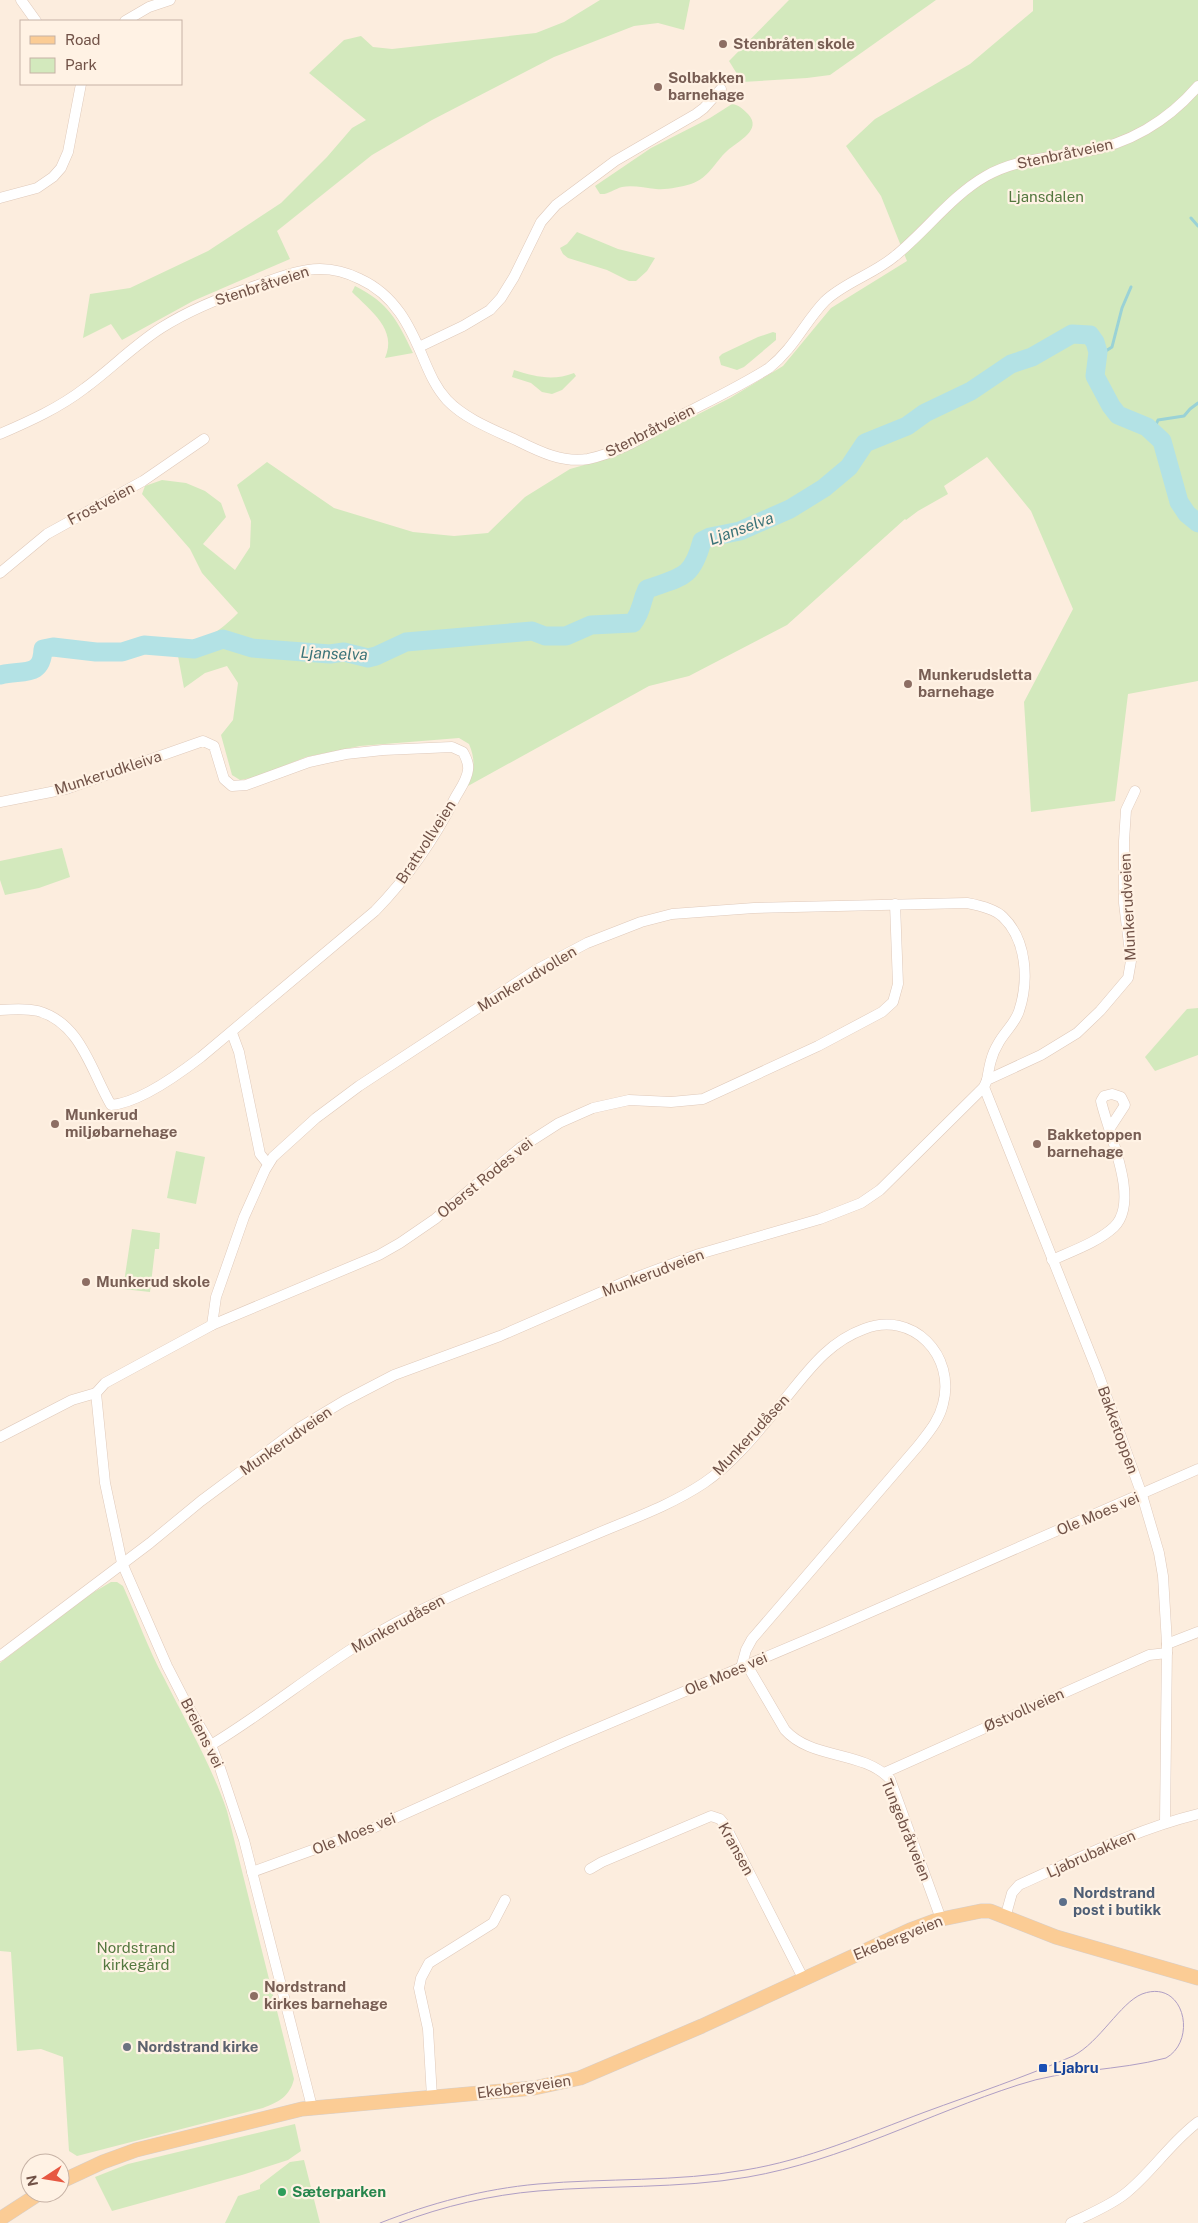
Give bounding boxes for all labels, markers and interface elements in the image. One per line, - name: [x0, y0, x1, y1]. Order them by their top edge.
- legend: [20, 20, 182, 85]
- text: Road: [65, 31, 101, 48]
- place label: Stenbråten skole: [733, 35, 855, 52]
- marker: Stenbråten skole: [717, 38, 729, 50]
- text: Park: [65, 56, 97, 73]
- place label: Solbakken barnehage: [668, 69, 745, 103]
- marker: Solbakken barnehage: [652, 81, 664, 93]
- street label: Stenbråtveien: [1015, 135, 1114, 172]
- park label: Ljansdalen: [1008, 188, 1084, 205]
- street label: Stenbråtveien: [213, 262, 311, 309]
- street label: Stenbråtveien: [602, 401, 697, 460]
- street label: Frostveien: [64, 479, 137, 528]
- water label: Ljanselva: [706, 508, 776, 549]
- water label: Ljanselva: [300, 643, 368, 664]
- place label: Munkerudsletta barnehage: [918, 666, 1032, 700]
- marker: Munkerudsletta barnehage: [902, 678, 914, 690]
- street label: Munkerudkleiva: [52, 747, 163, 798]
- street label: Brattvollveien: [392, 797, 459, 887]
- street label: Munkerudveien: [1116, 853, 1139, 961]
- street label: Munkerudvollen: [474, 942, 579, 1015]
- place label: Munkerud miljøbarnehage: [65, 1106, 177, 1140]
- marker: Munkerud miljøbarnehage: [49, 1118, 61, 1130]
- place label: Bakketoppen barnehage: [1047, 1126, 1142, 1160]
- street label: Oberst Rodes vei: [434, 1134, 536, 1221]
- marker: Bakketoppen barnehage: [1031, 1138, 1043, 1150]
- street label: Munkerudveien: [600, 1245, 706, 1300]
- place label: Munkerud skole: [96, 1273, 210, 1290]
- marker: Munkerud skole: [80, 1276, 92, 1288]
- street label: Bakketoppen: [1095, 1384, 1142, 1476]
- street label: Munkerudåsen: [709, 1391, 792, 1478]
- street label: Munkerudveien: [237, 1403, 335, 1478]
- street label: Ole Moes vei: [1054, 1489, 1142, 1539]
- street label: Munkerudåsen: [348, 1591, 447, 1656]
- street label: Ole Moes vei: [682, 1649, 770, 1699]
- street label: Østvollveien: [981, 1684, 1066, 1735]
- street label: Breiens vei: [178, 1695, 227, 1770]
- street label: Tungebråtveien: [878, 1776, 935, 1883]
- street label: Ole Moes vei: [310, 1809, 398, 1858]
- street label: Kransen: [715, 1820, 758, 1878]
- street label: Ljabrubakken: [1044, 1826, 1138, 1881]
- place label: Nordstrand post i butikk: [1073, 1884, 1162, 1918]
- marker: Nordstrand post i butikk: [1057, 1896, 1069, 1908]
- street label: Ekebergveien: [851, 1912, 945, 1963]
- park label: Nordstrand kirkegård: [96, 1939, 176, 1973]
- place label: Nordstrand kirkes barnehage: [264, 1978, 388, 2012]
- marker: Nordstrand kirkes barnehage: [248, 1990, 260, 2002]
- place label: Nordstrand kirke: [137, 2038, 258, 2055]
- marker: Nordstrand kirke: [121, 2041, 133, 2053]
- place label: Ljabru: [1053, 2059, 1099, 2076]
- marker: Ljabru: [1037, 2062, 1049, 2074]
- street label: Ekebergveien: [476, 2071, 572, 2102]
- north arrow: [20, 2153, 70, 2203]
- text: N: [23, 2174, 41, 2188]
- place label: Sæterparken: [292, 2183, 386, 2200]
- marker: Sæterparken: [276, 2186, 288, 2198]

